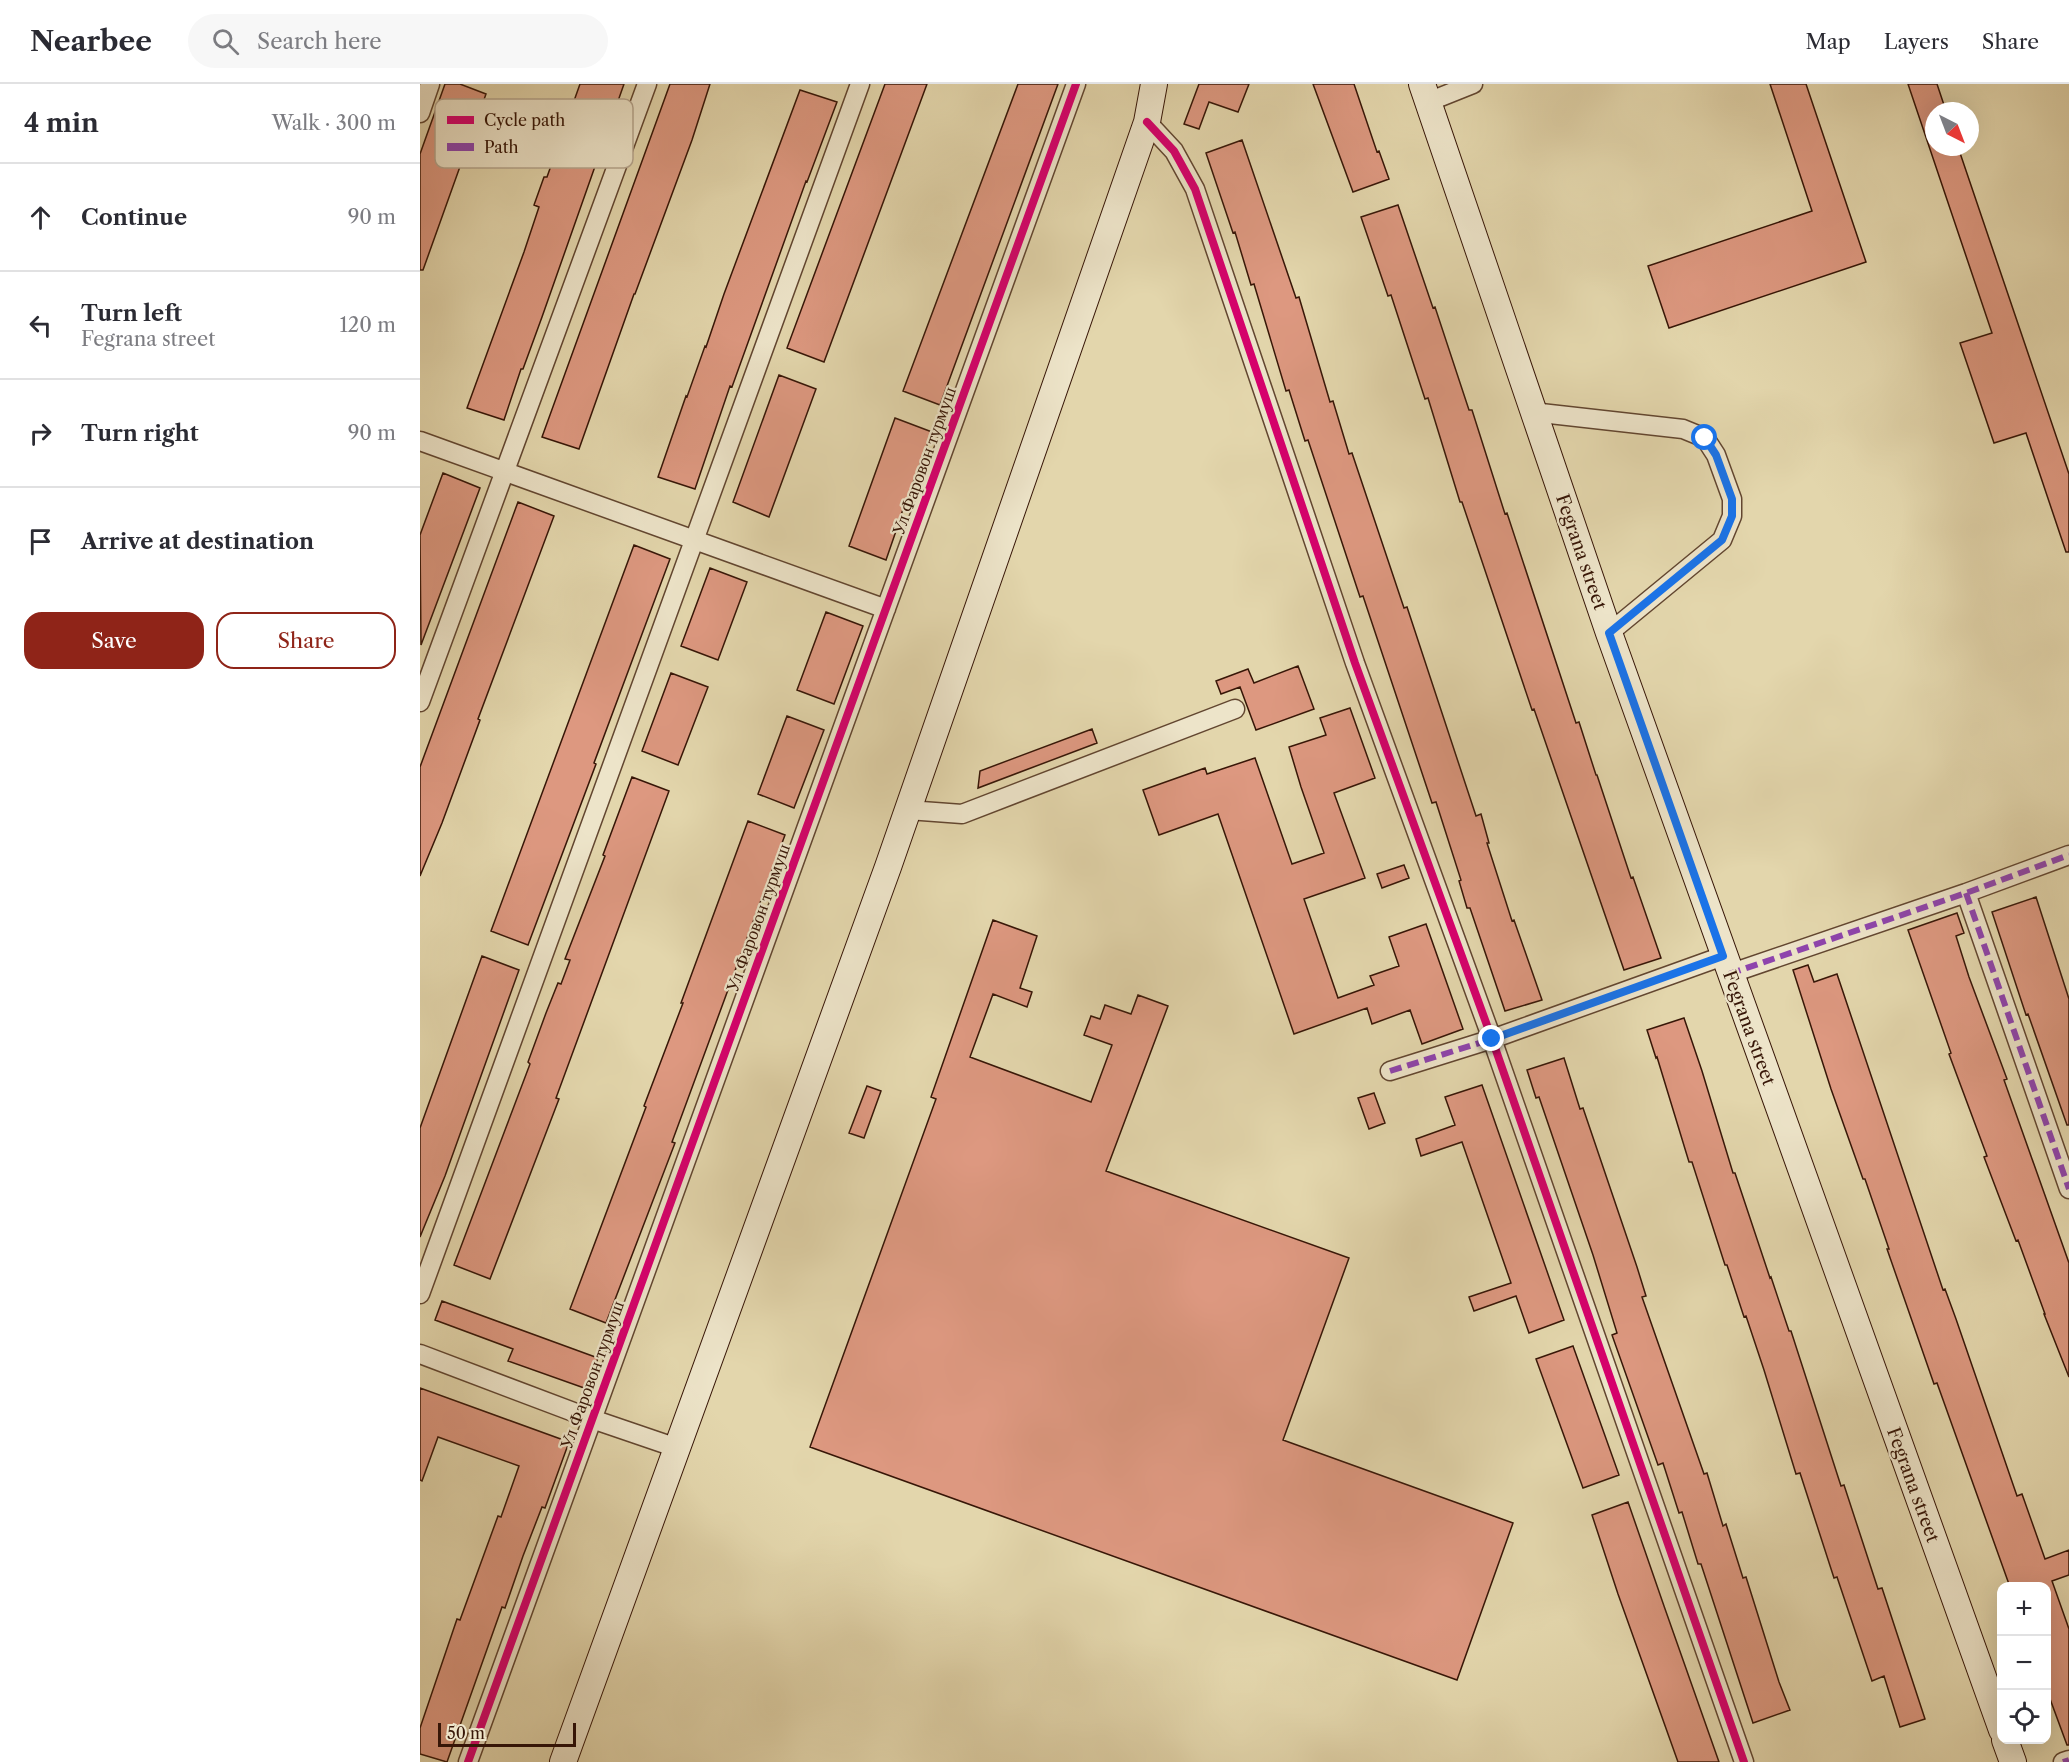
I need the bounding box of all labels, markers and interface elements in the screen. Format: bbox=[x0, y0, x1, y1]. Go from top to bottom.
search box bbox=[188, 14, 608, 68]
text: Nearbee bbox=[30, 24, 152, 58]
icon: search bbox=[209, 25, 242, 58]
text: Search here bbox=[257, 28, 382, 55]
text: Map bbox=[1806, 29, 1851, 54]
text: Layers bbox=[1884, 29, 1949, 54]
text: Share bbox=[1982, 29, 2039, 54]
legend bbox=[435, 99, 633, 168]
north arrow bbox=[1925, 102, 1979, 156]
text: 4 min bbox=[24, 107, 99, 139]
text: Cycle path bbox=[484, 110, 565, 130]
text: Walk · 300 m bbox=[272, 111, 396, 135]
text: Path bbox=[484, 137, 518, 157]
icon: ahead bbox=[24, 201, 57, 234]
text: Continue bbox=[81, 204, 187, 231]
text: 90 m bbox=[348, 205, 396, 229]
text: Turn left bbox=[81, 300, 182, 327]
icon: left bbox=[24, 309, 57, 342]
text: 120 m bbox=[339, 313, 396, 337]
text: Fegrana street bbox=[81, 327, 215, 351]
street label: Ул Фаровон турмуш bbox=[887, 384, 961, 538]
icon: right bbox=[24, 417, 57, 450]
text: Turn right bbox=[81, 420, 199, 447]
text: 90 m bbox=[348, 421, 396, 445]
route start bbox=[1691, 424, 1717, 450]
street label: Fegrana street bbox=[1551, 491, 1611, 613]
icon: arrive bbox=[24, 525, 57, 558]
text: Arrive at destination bbox=[81, 528, 314, 555]
button: Save bbox=[24, 612, 204, 669]
button: Share bbox=[216, 612, 396, 669]
street label: Ул Фаровон турмуш bbox=[721, 841, 795, 995]
street label: Fegrana street bbox=[1718, 967, 1780, 1089]
route end bbox=[1478, 1025, 1504, 1051]
street label: Ул Фаровон турмуш bbox=[555, 1298, 629, 1452]
street label: Fegrana street bbox=[1882, 1424, 1944, 1546]
map controls bbox=[1997, 1582, 2051, 1744]
button: + bbox=[1997, 1582, 2051, 1636]
button: − bbox=[1997, 1636, 2051, 1690]
button: locate bbox=[1997, 1690, 2051, 1744]
scale bar bbox=[438, 1720, 576, 1748]
text: 50 m bbox=[447, 1723, 485, 1743]

